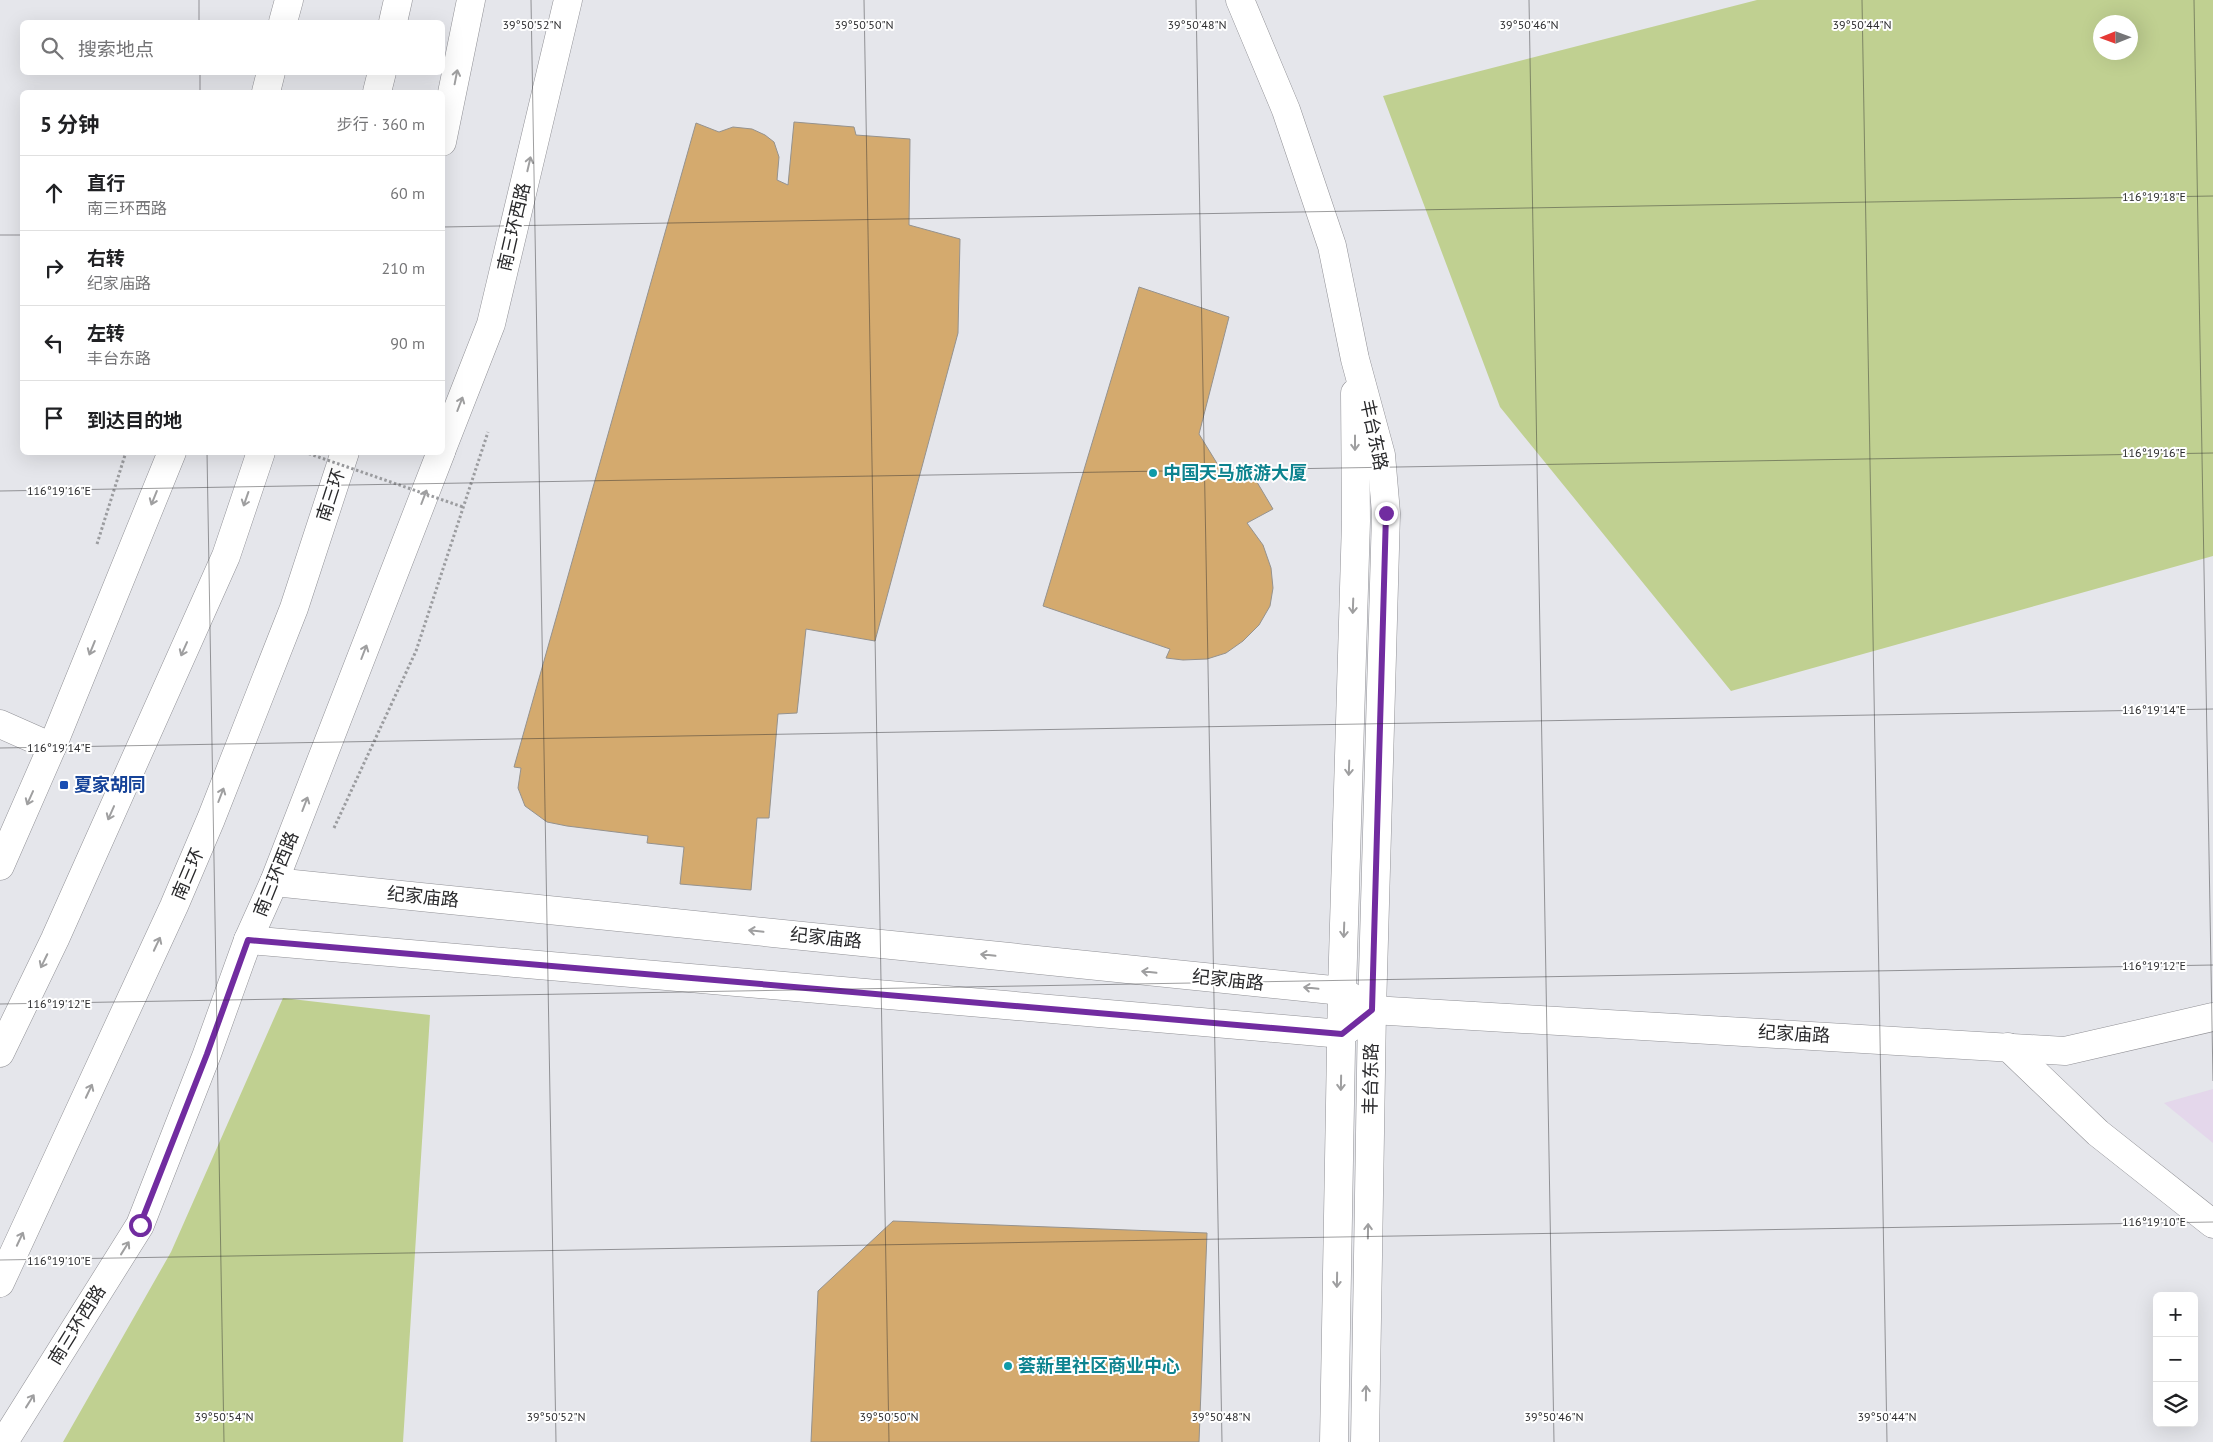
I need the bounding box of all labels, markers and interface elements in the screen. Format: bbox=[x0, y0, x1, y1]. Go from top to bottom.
north arrow bbox=[2093, 15, 2138, 60]
text: 39°50'52"N bbox=[502, 17, 562, 32]
text: 39°50'50"N bbox=[834, 17, 894, 32]
text: 39°50'48"N bbox=[1167, 17, 1227, 32]
text: 39°50'46"N bbox=[1499, 17, 1559, 32]
text: 39°50'44"N bbox=[1832, 17, 1892, 32]
search box bbox=[20, 20, 445, 75]
icon: search bbox=[38, 34, 66, 62]
text: 搜索地点 bbox=[78, 37, 154, 61]
one-way arrow bbox=[451, 70, 461, 86]
text: 5 分钟 bbox=[40, 111, 99, 138]
text: 步行 · 360 m bbox=[337, 114, 425, 134]
one-way arrow bbox=[525, 157, 534, 173]
text: 直行 bbox=[87, 171, 125, 195]
icon: ahead bbox=[40, 179, 68, 207]
street label: 南三环西路 bbox=[492, 180, 535, 273]
text: 60 m bbox=[390, 183, 425, 203]
text: 116°19'18"E bbox=[2122, 189, 2186, 204]
text: 南三环西路 bbox=[87, 198, 167, 218]
text: 右转 bbox=[87, 246, 125, 270]
icon: right bbox=[40, 254, 68, 282]
text: 210 m bbox=[382, 258, 425, 278]
text: 纪家庙路 bbox=[87, 273, 151, 293]
text: 左转 bbox=[87, 321, 125, 345]
icon: left bbox=[40, 329, 68, 357]
text: 90 m bbox=[390, 333, 425, 353]
text: 丰台东路 bbox=[87, 348, 151, 368]
one-way arrow bbox=[456, 397, 465, 412]
street label: 丰台东路 bbox=[1356, 397, 1393, 473]
icon: arrive bbox=[40, 404, 68, 432]
text: 到达目的地 bbox=[87, 408, 182, 432]
one-way arrow bbox=[1350, 434, 1360, 451]
text: 116°19'16"E bbox=[2122, 445, 2186, 460]
place label: 中国天马旅游大厦 bbox=[1163, 461, 1307, 484]
street label: 南三环 bbox=[311, 466, 350, 524]
marker: 中国天马旅游大厦 bbox=[1147, 467, 1159, 479]
text: 116°19'16"E bbox=[27, 483, 91, 498]
one-way arrow bbox=[420, 489, 429, 505]
one-way arrow bbox=[149, 490, 158, 505]
one-way arrow bbox=[240, 490, 250, 506]
route end bbox=[1375, 502, 1398, 525]
one-way arrow bbox=[1348, 597, 1358, 613]
one-way arrow bbox=[87, 640, 97, 655]
one-way arrow bbox=[179, 641, 189, 656]
one-way arrow bbox=[359, 645, 369, 660]
text: 116°19'14"E bbox=[2122, 702, 2186, 717]
text: 116°19'14"E bbox=[27, 740, 91, 755]
one-way arrow bbox=[1344, 760, 1353, 776]
place label: 夏家胡同 bbox=[74, 773, 146, 796]
marker: 夏家胡同 bbox=[58, 779, 70, 791]
one-way arrow bbox=[217, 787, 226, 803]
one-way arrow bbox=[24, 790, 34, 805]
one-way arrow bbox=[301, 796, 310, 811]
one-way arrow bbox=[106, 805, 115, 820]
street label: 南三环西路 bbox=[248, 828, 303, 920]
street label: 南三环 bbox=[166, 844, 209, 903]
street label: 纪家庙路 bbox=[386, 881, 460, 912]
street label: 纪家庙路 bbox=[789, 922, 863, 953]
one-way arrow bbox=[1339, 922, 1349, 938]
one-way arrow bbox=[749, 927, 765, 936]
one-way arrow bbox=[152, 937, 162, 952]
one-way arrow bbox=[980, 950, 996, 960]
one-way arrow bbox=[39, 954, 49, 969]
text: 116°19'12"E bbox=[2122, 958, 2186, 973]
street label: 纪家庙路 bbox=[1191, 964, 1265, 995]
one-way arrow bbox=[1142, 967, 1158, 976]
one-way arrow bbox=[1303, 983, 1319, 993]
text: 116°19'12"E bbox=[27, 996, 91, 1011]
street label: 纪家庙路 bbox=[1757, 1020, 1831, 1047]
street label: 丰台东路 bbox=[1358, 1043, 1383, 1115]
one-way arrow bbox=[1336, 1074, 1346, 1091]
one-way arrow bbox=[84, 1084, 94, 1099]
route start bbox=[129, 1214, 152, 1237]
text: 116°19'10"E bbox=[2122, 1214, 2186, 1229]
one-way arrow bbox=[1364, 1223, 1373, 1239]
one-way arrow bbox=[16, 1232, 26, 1247]
one-way arrow bbox=[121, 1242, 131, 1256]
text: 116°19'10"E bbox=[27, 1253, 91, 1268]
one-way arrow bbox=[1332, 1272, 1342, 1288]
street label: 南三环西路 bbox=[43, 1280, 110, 1369]
map controls bbox=[2153, 1292, 2198, 1427]
button: + bbox=[2153, 1292, 2198, 1337]
button: − bbox=[2153, 1337, 2198, 1382]
place label: 荟新里社区商业中心 bbox=[1018, 1354, 1180, 1377]
marker: 荟新里社区商业中心 bbox=[1002, 1360, 1014, 1372]
button: layers bbox=[2153, 1382, 2198, 1427]
one-way arrow bbox=[1361, 1386, 1371, 1402]
one-way arrow bbox=[25, 1394, 35, 1408]
text: 39°50'54"N bbox=[194, 1409, 254, 1424]
text: 39°50'52"N bbox=[526, 1409, 586, 1424]
text: 39°50'50"N bbox=[859, 1409, 919, 1424]
text: 39°50'48"N bbox=[1191, 1409, 1251, 1424]
text: 39°50'46"N bbox=[1524, 1409, 1584, 1424]
text: 39°50'44"N bbox=[1857, 1409, 1917, 1424]

